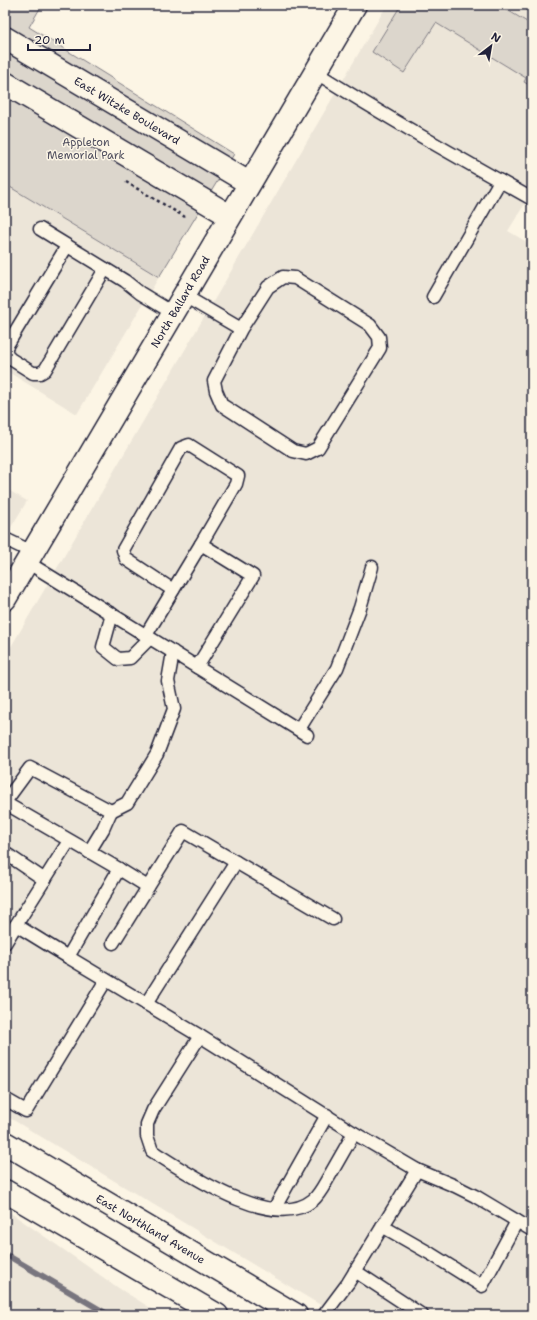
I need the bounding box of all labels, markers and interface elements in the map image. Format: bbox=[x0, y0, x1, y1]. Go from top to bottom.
scale bar bbox=[28, 26, 90, 52]
north arrow bbox=[471, 26, 511, 66]
text: N bbox=[488, 29, 504, 47]
text: 20 m bbox=[34, 32, 65, 48]
street label: East Witzke Boulevard bbox=[71, 73, 183, 148]
park label: Appleton Memorial Park bbox=[47, 135, 125, 163]
street label: North Ballard Road bbox=[147, 253, 213, 351]
street label: East Northland Avenue bbox=[93, 1191, 208, 1267]

